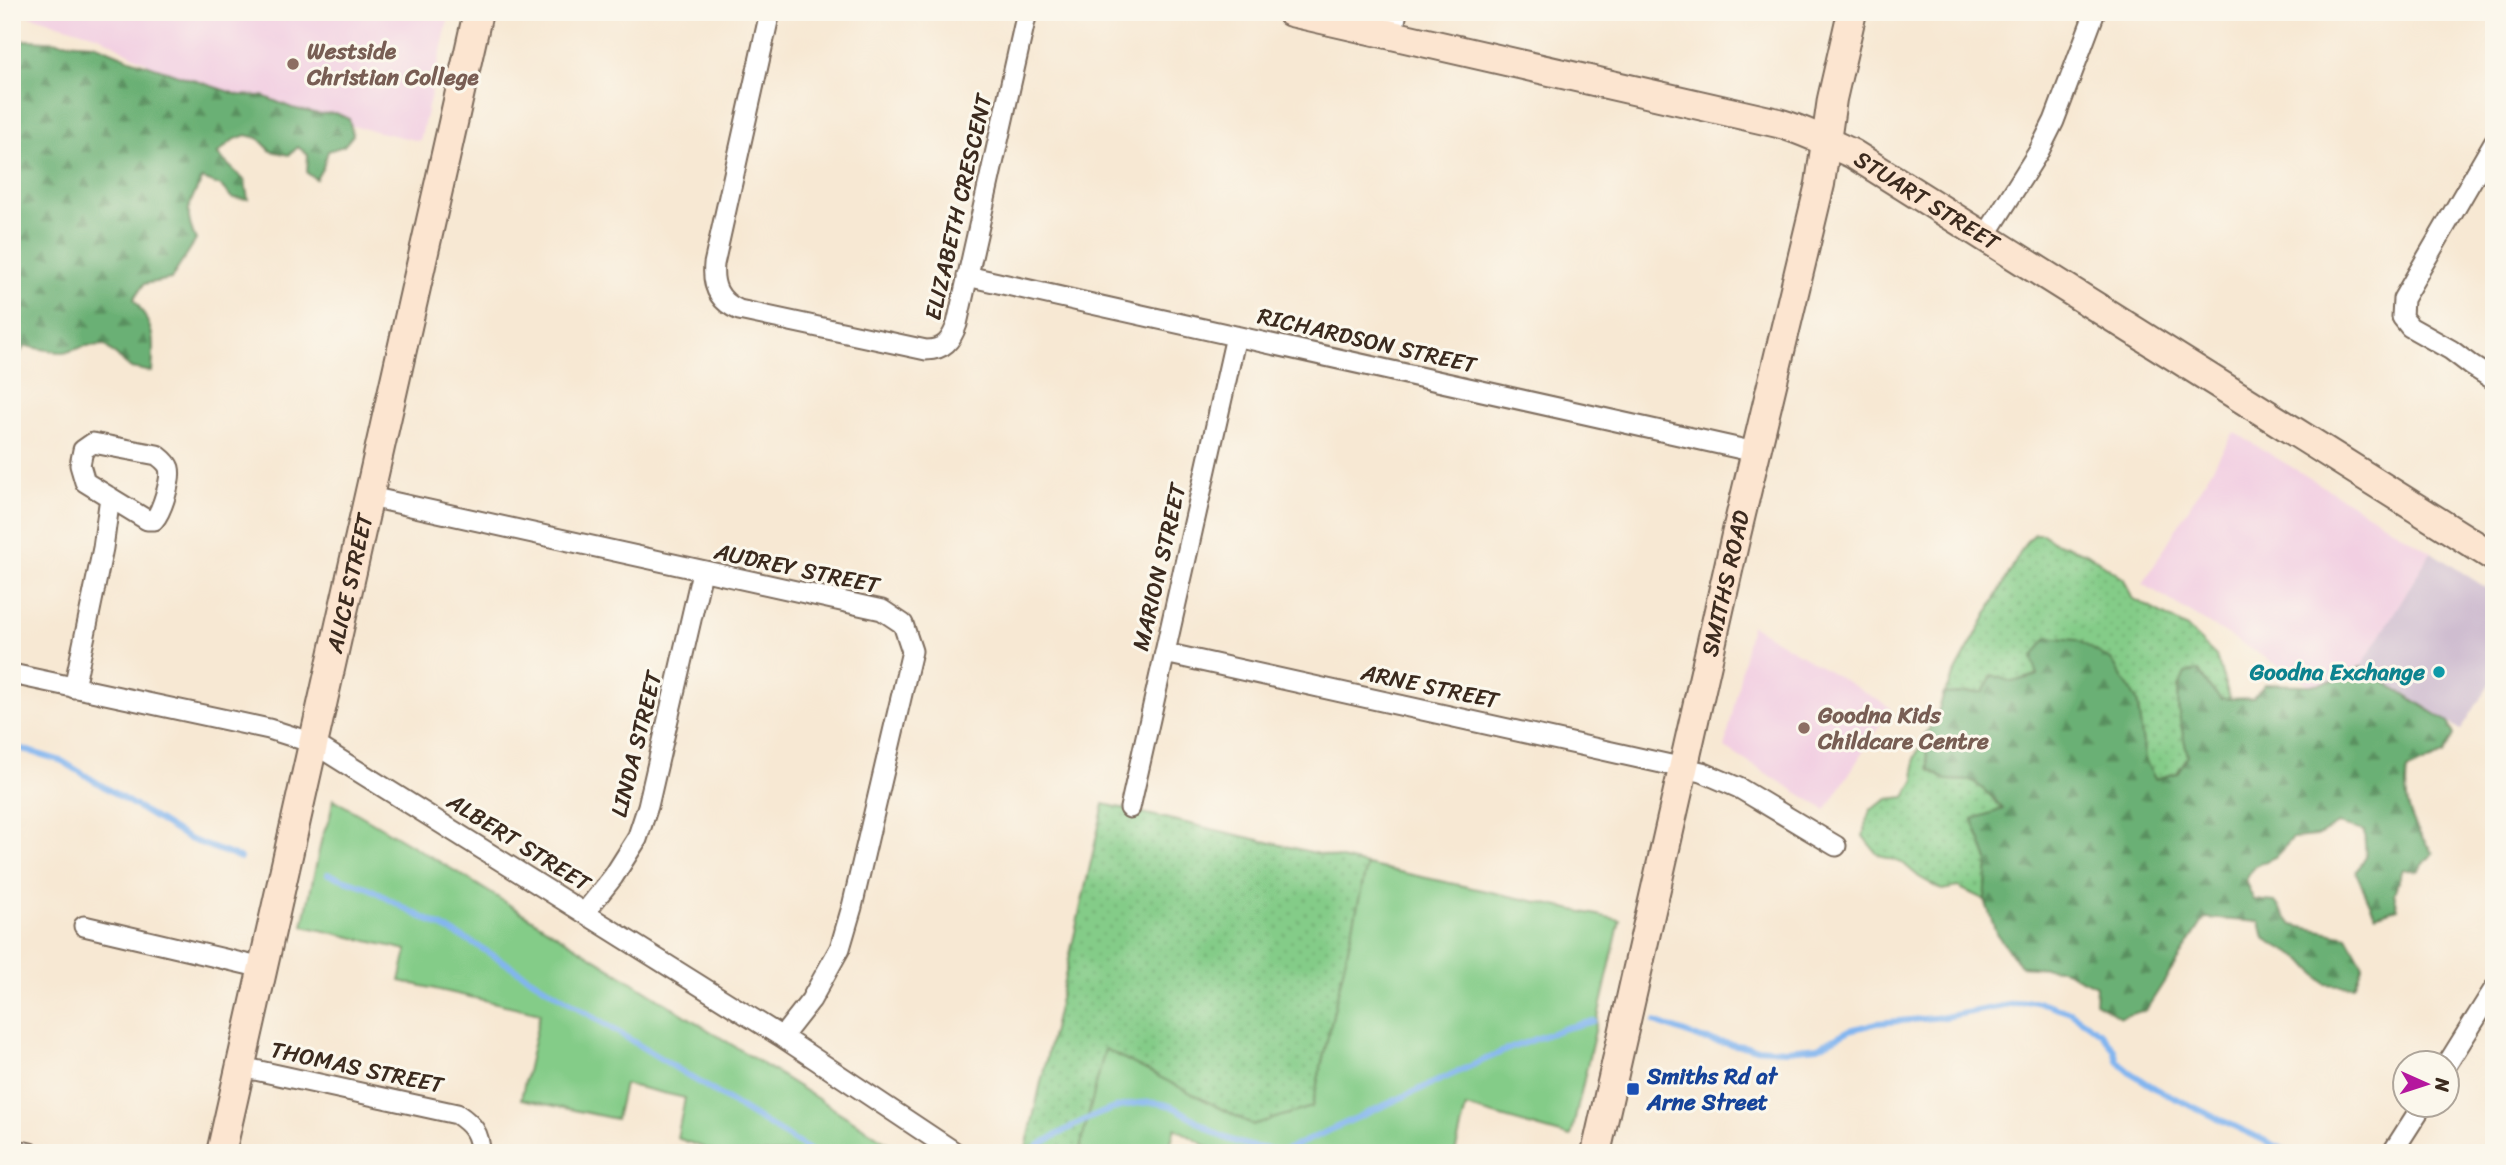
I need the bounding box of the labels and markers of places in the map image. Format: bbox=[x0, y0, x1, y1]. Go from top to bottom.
place label: Westside Christian College bbox=[306, 31, 480, 98]
marker: Westside Christian College bbox=[285, 56, 301, 72]
place label: Goodna Exchange bbox=[2249, 652, 2425, 693]
marker: Goodna Exchange bbox=[2431, 664, 2447, 680]
place label: Goodna Kids Childcare Centre bbox=[1817, 695, 1989, 762]
marker: Goodna Kids Childcare Centre bbox=[1796, 720, 1812, 736]
place label: Smiths Rd at Arne Street bbox=[1646, 1056, 1779, 1123]
marker: Smiths Rd at Arne Street bbox=[1625, 1081, 1641, 1097]

